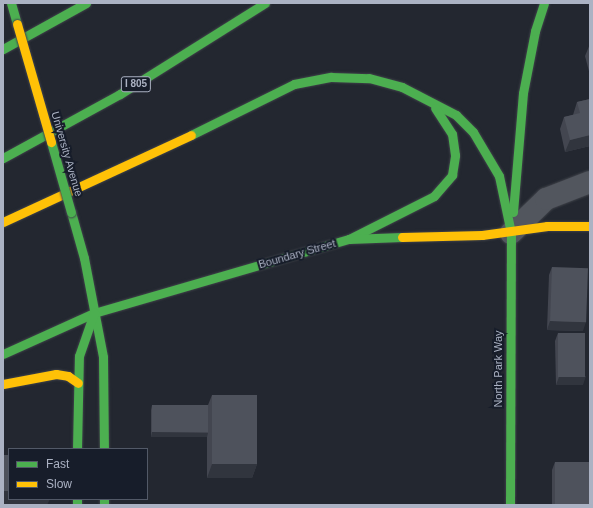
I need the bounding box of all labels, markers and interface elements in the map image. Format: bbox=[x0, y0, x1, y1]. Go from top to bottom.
road number: I 805 bbox=[120, 76, 152, 92]
street label: University Avenue bbox=[48, 110, 86, 198]
street label: Boundary Street bbox=[257, 237, 337, 271]
street label: North Park Way bbox=[491, 330, 505, 408]
legend bbox=[8, 448, 148, 500]
text: Fast bbox=[46, 457, 69, 471]
text: Slow bbox=[46, 477, 72, 491]

